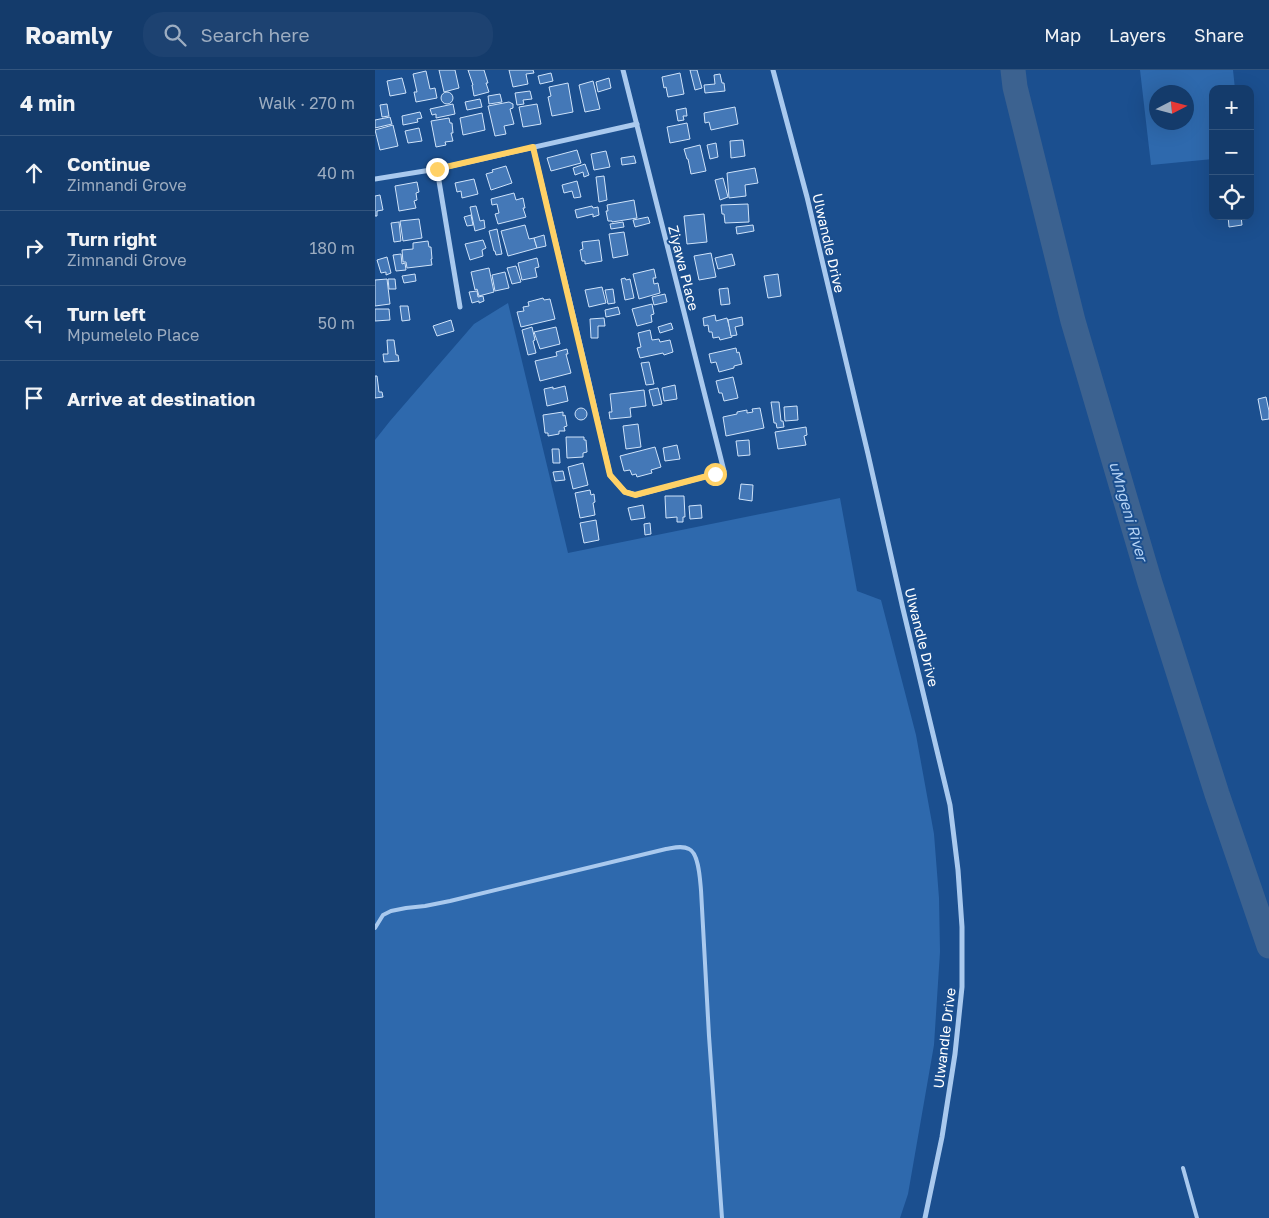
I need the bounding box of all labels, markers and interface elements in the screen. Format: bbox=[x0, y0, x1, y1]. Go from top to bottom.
search box bbox=[143, 12, 493, 57]
text: Roamly bbox=[25, 20, 113, 49]
icon: search bbox=[161, 21, 189, 49]
text: Search here bbox=[201, 23, 309, 46]
text: Map bbox=[1044, 24, 1081, 46]
text: Layers bbox=[1109, 24, 1166, 46]
text: Share bbox=[1194, 24, 1244, 46]
north arrow bbox=[1149, 85, 1194, 130]
map controls bbox=[1209, 85, 1254, 220]
button: + bbox=[1209, 85, 1254, 130]
text: 4 min bbox=[20, 90, 75, 116]
text: Walk · 270 m bbox=[258, 93, 355, 113]
button: − bbox=[1209, 130, 1254, 175]
text: Continue bbox=[67, 152, 150, 175]
route end bbox=[426, 158, 449, 181]
icon: ahead bbox=[20, 159, 48, 187]
text: 40 m bbox=[317, 163, 355, 183]
text: Zimnandi Grove bbox=[67, 175, 186, 195]
button: locate bbox=[1209, 175, 1254, 220]
street label: Ulwandle Drive bbox=[809, 192, 849, 294]
street label: Ziyawa Place bbox=[665, 224, 703, 312]
text: Turn right bbox=[67, 227, 157, 250]
icon: right bbox=[20, 234, 48, 262]
text: 180 m bbox=[309, 238, 355, 258]
text: Zimnandi Grove bbox=[67, 250, 186, 270]
text: Turn left bbox=[67, 302, 146, 325]
icon: left bbox=[20, 309, 48, 337]
text: 50 m bbox=[318, 313, 355, 333]
text: Mpumelelo Place bbox=[67, 325, 199, 345]
icon: arrive bbox=[20, 384, 48, 412]
text: Arrive at destination bbox=[67, 387, 255, 410]
water label: uMngeni River bbox=[1105, 459, 1152, 565]
route start bbox=[704, 463, 727, 486]
street label: Ulwandle Drive bbox=[901, 586, 943, 688]
street label: Ulwandle Drive bbox=[929, 987, 959, 1089]

